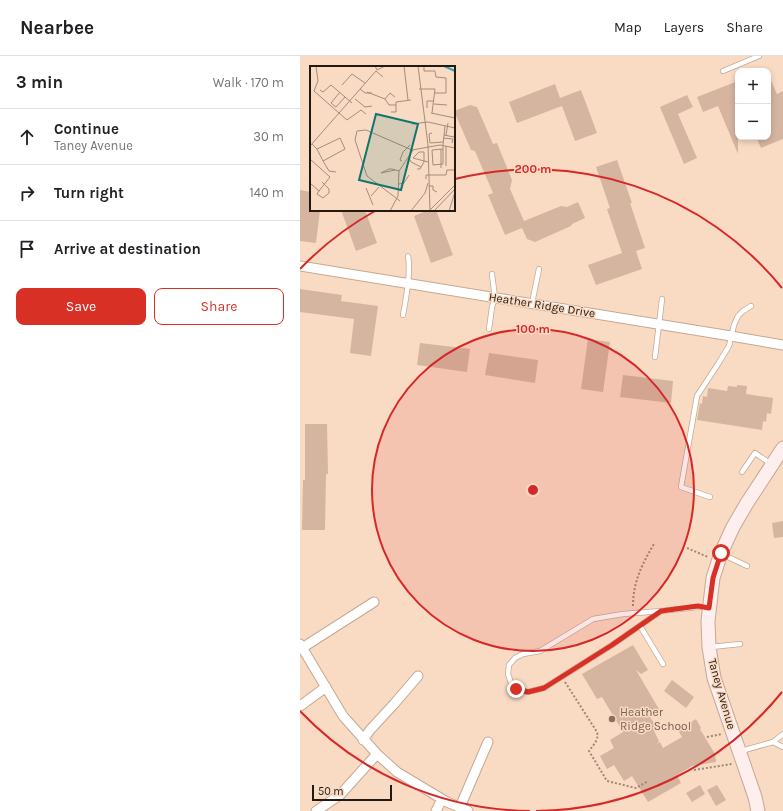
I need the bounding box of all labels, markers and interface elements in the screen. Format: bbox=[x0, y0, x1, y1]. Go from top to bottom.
text: Nearbee bbox=[20, 17, 94, 39]
text: Map bbox=[614, 19, 642, 36]
text: Layers bbox=[664, 19, 704, 36]
text: Share bbox=[726, 19, 763, 36]
inset map bbox=[310, 66, 455, 211]
map controls bbox=[735, 68, 771, 140]
button: + bbox=[735, 68, 771, 104]
text: 3 min bbox=[16, 72, 63, 92]
text: Walk · 170 m bbox=[213, 75, 284, 90]
button: − bbox=[735, 104, 771, 140]
text: Continue bbox=[54, 120, 119, 138]
icon: ahead bbox=[16, 126, 38, 148]
text: 30 m bbox=[253, 129, 284, 144]
text: Taney Avenue bbox=[54, 138, 133, 153]
text: 200 m bbox=[515, 162, 551, 176]
icon: right bbox=[16, 182, 38, 204]
text: Turn right bbox=[54, 184, 124, 202]
text: 140 m bbox=[249, 185, 284, 200]
icon: arrive bbox=[16, 238, 38, 260]
text: Arrive at destination bbox=[54, 240, 201, 258]
button: Save bbox=[16, 288, 146, 325]
button: Share bbox=[154, 288, 284, 325]
street label: Heather Ridge Drive bbox=[488, 290, 596, 320]
text: 100 m bbox=[516, 322, 550, 336]
centre of rings bbox=[526, 483, 540, 497]
route start bbox=[712, 544, 730, 562]
street label: Taney Avenue bbox=[705, 657, 739, 731]
route end bbox=[507, 680, 525, 698]
place label: Heather Ridge School bbox=[620, 705, 691, 733]
marker: Heather Ridge School bbox=[607, 714, 617, 724]
scale bar bbox=[312, 783, 392, 802]
text: 50 m bbox=[318, 785, 344, 798]

